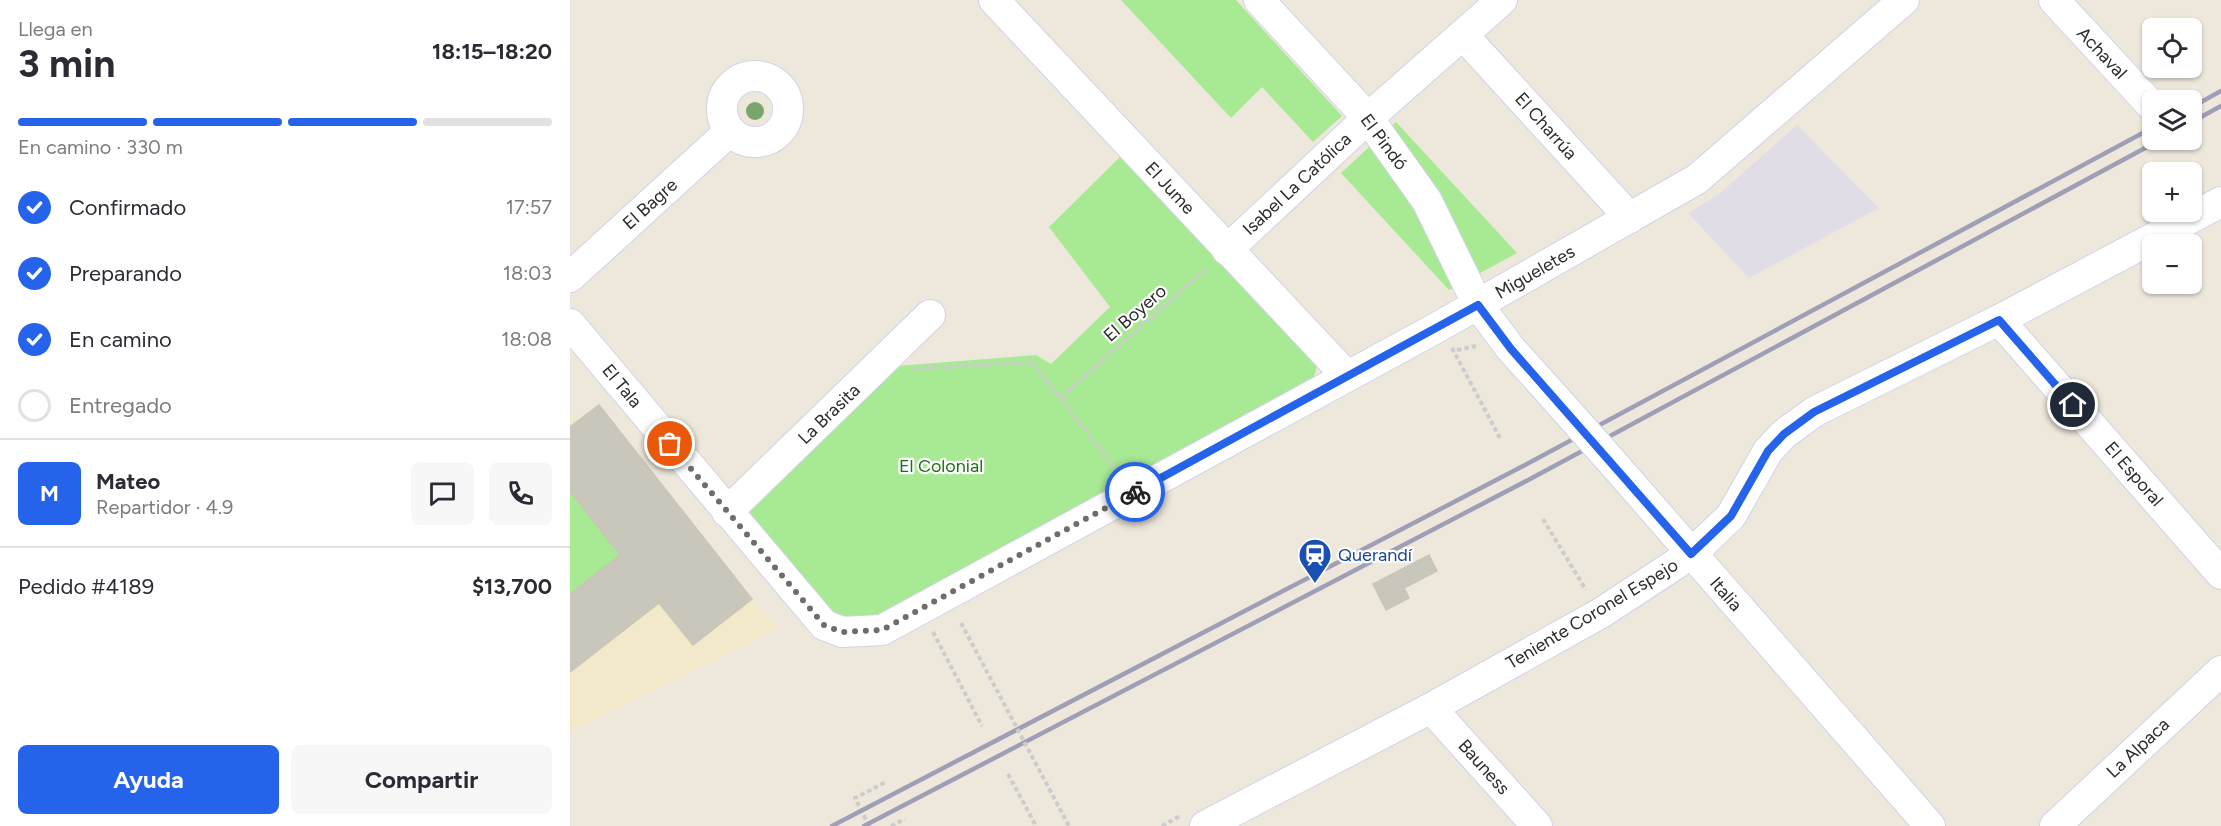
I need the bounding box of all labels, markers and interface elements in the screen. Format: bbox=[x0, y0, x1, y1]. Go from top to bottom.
text: Llega en bbox=[18, 17, 93, 41]
map controls bbox=[2142, 18, 2202, 294]
button: locate bbox=[2142, 18, 2202, 78]
street label: Achaval bbox=[2072, 22, 2132, 84]
text: 18:15–18:20 bbox=[432, 38, 552, 65]
text: 3 min bbox=[18, 40, 115, 87]
street label: El Charrúa bbox=[1510, 88, 1582, 164]
button: layers bbox=[2142, 90, 2202, 150]
street label: El Pindó bbox=[1356, 110, 1412, 174]
street label: Isabel La Católica bbox=[1238, 128, 1356, 240]
text: En camino · 330 m bbox=[18, 135, 183, 159]
street label: El Jume bbox=[1140, 157, 1200, 219]
button: + bbox=[2142, 162, 2202, 222]
street label: El Bagre bbox=[618, 174, 682, 234]
icon: check bbox=[18, 191, 51, 224]
text: Confirmado bbox=[69, 194, 186, 221]
text: 17:57 bbox=[506, 195, 552, 219]
button: − bbox=[2142, 234, 2202, 294]
street label: Migueletes bbox=[1491, 240, 1579, 304]
icon: check bbox=[18, 257, 51, 290]
text: Preparando bbox=[69, 260, 182, 287]
text: 18:03 bbox=[503, 261, 552, 285]
street label: El Boyero bbox=[1099, 280, 1171, 346]
icon: check bbox=[18, 323, 51, 356]
text: En camino bbox=[69, 326, 172, 353]
text: 18:08 bbox=[501, 327, 552, 351]
street label: El Tala bbox=[597, 360, 647, 412]
street label: La Brasita bbox=[793, 379, 865, 449]
pin bbox=[2047, 379, 2098, 430]
icon: home bbox=[2056, 388, 2089, 421]
text: Entregado bbox=[69, 392, 172, 419]
pin bbox=[644, 418, 695, 469]
icon: bag bbox=[653, 427, 686, 460]
street label: El Esporal bbox=[2100, 437, 2168, 511]
park label: El Colonial bbox=[899, 455, 983, 477]
button: chat bbox=[411, 462, 474, 525]
button: phone bbox=[489, 462, 552, 525]
courier bbox=[1105, 462, 1165, 522]
text: Mateo bbox=[96, 468, 160, 495]
icon: bike bbox=[1119, 476, 1152, 509]
text: M bbox=[40, 480, 59, 507]
text: Repartidor · 4.9 bbox=[96, 495, 233, 519]
station icon: Querandí bbox=[1297, 537, 1333, 584]
place label: Querandí bbox=[1338, 544, 1413, 566]
street label: Teniente Coronel Espejo bbox=[1502, 554, 1682, 674]
street label: Italia bbox=[1705, 572, 1747, 616]
text: Pedido #4189 bbox=[18, 573, 154, 600]
text: $13,700 bbox=[472, 573, 552, 600]
street label: La Alpaca bbox=[2102, 713, 2174, 783]
street label: Bauness bbox=[1453, 735, 1515, 799]
button: Ayuda bbox=[18, 745, 279, 814]
button: Compartir bbox=[291, 745, 552, 814]

